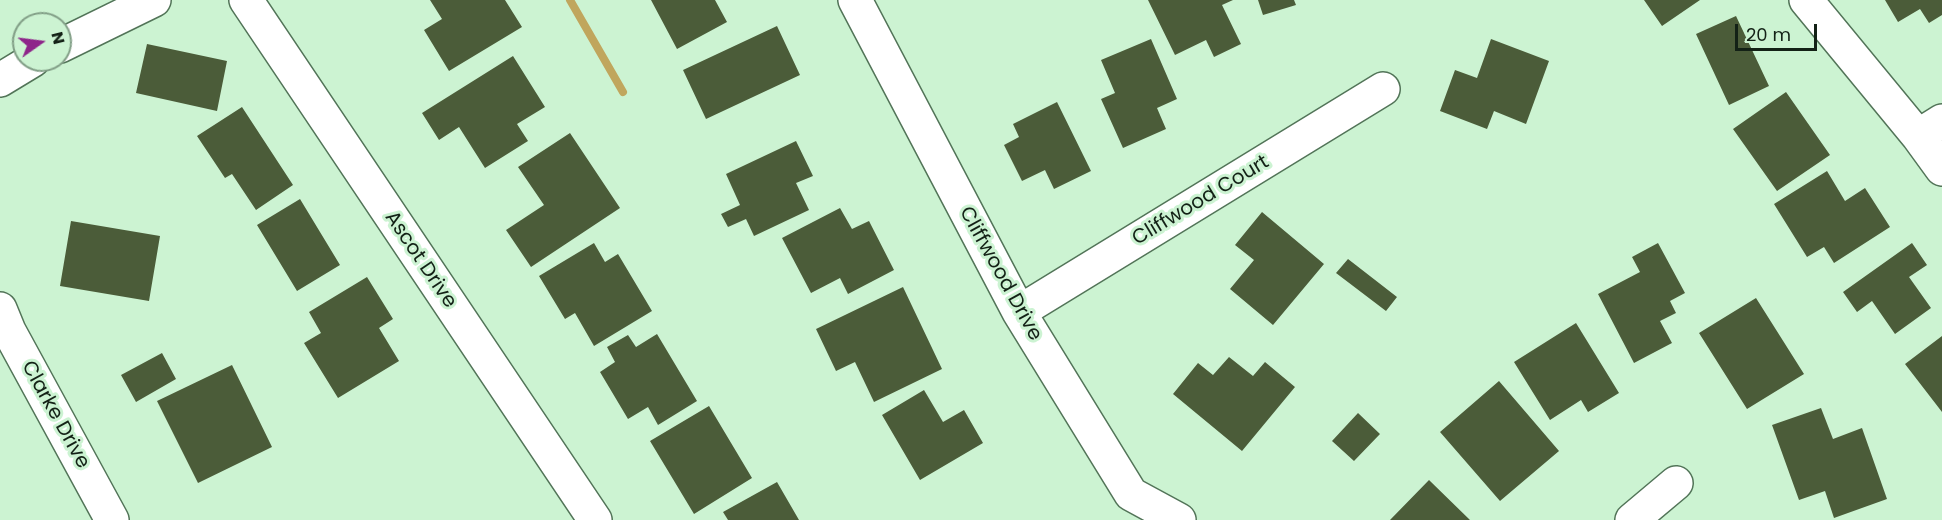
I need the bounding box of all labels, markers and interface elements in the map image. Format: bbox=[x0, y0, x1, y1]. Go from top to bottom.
north arrow bbox=[12, 12, 72, 72]
scale bar bbox=[1738, 12, 1820, 50]
text: 20 m bbox=[1746, 22, 1791, 47]
text: N bbox=[45, 29, 71, 47]
street label: Cliffwood Court bbox=[1128, 151, 1274, 251]
street label: Cliffwood Drive bbox=[953, 203, 1047, 345]
street label: Ascot Drive bbox=[379, 207, 461, 313]
street label: Clarke Drive bbox=[16, 357, 94, 473]

